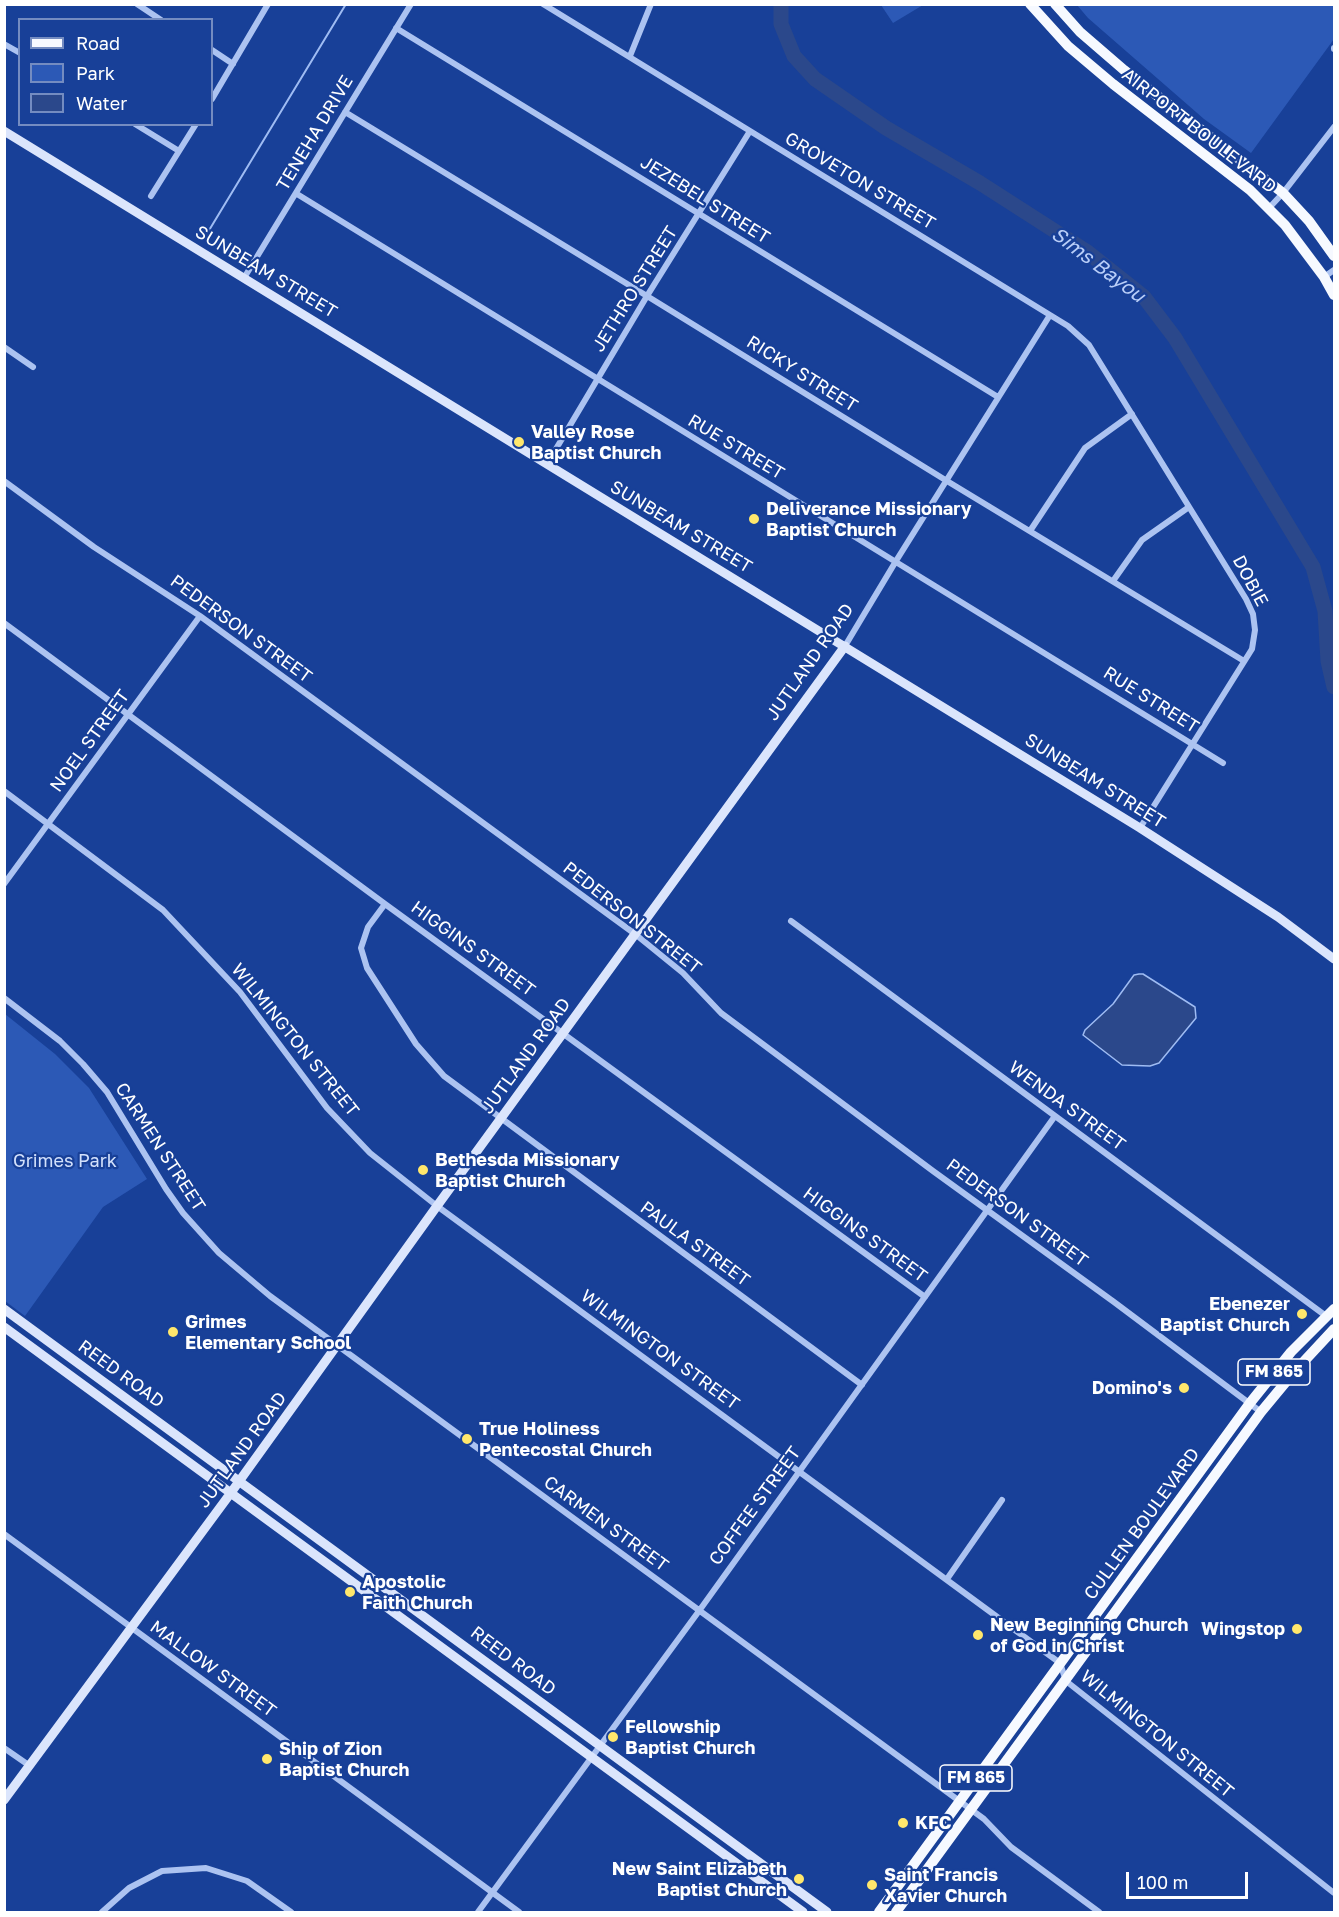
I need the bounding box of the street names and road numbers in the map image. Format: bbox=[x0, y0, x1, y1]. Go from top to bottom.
street label: AIRPORT BOULEVARD bbox=[1118, 64, 1280, 198]
street label: TENEHA DRIVE bbox=[272, 71, 358, 195]
street label: GROVETON STREET bbox=[781, 128, 939, 234]
street label: JEZEBEL STREET bbox=[636, 151, 774, 249]
street label: SUNBEAM STREET bbox=[191, 221, 341, 323]
street label: JETHRO STREET bbox=[588, 222, 682, 356]
street label: RICKY STREET bbox=[743, 331, 861, 417]
street label: RUE STREET bbox=[684, 410, 788, 484]
street label: SUNBEAM STREET bbox=[606, 476, 756, 578]
street label: DOBIE bbox=[1228, 552, 1272, 610]
street label: PEDERSON STREET bbox=[166, 570, 316, 688]
street label: JUTLAND ROAD bbox=[762, 599, 858, 725]
street label: RUE STREET bbox=[1099, 662, 1203, 738]
street label: NOEL STREET bbox=[46, 686, 134, 796]
street label: SUNBEAM STREET bbox=[1021, 729, 1169, 833]
street label: PEDERSON STREET bbox=[559, 857, 705, 979]
street label: HIGGINS STREET bbox=[407, 897, 539, 1001]
street label: WILMINGTON STREET bbox=[227, 959, 363, 1121]
street label: JUTLAND ROAD bbox=[477, 994, 575, 1118]
street label: WENDA STREET bbox=[1005, 1056, 1129, 1156]
street label: CARMEN STREET bbox=[110, 1079, 210, 1215]
street label: PEDERSON STREET bbox=[942, 1154, 1092, 1272]
street label: HIGGINS STREET bbox=[799, 1183, 931, 1287]
street label: PAULA STREET bbox=[636, 1197, 754, 1291]
street label: WILMINGTON STREET bbox=[577, 1285, 743, 1415]
street label: REED ROAD bbox=[74, 1336, 168, 1412]
road number: FM 865 bbox=[1238, 1359, 1310, 1385]
street label: JUTLAND ROAD bbox=[193, 1388, 291, 1512]
street label: COFFEE STREET bbox=[705, 1442, 805, 1570]
street label: CULLEN BOULEVARD bbox=[1080, 1444, 1204, 1604]
street label: CARMEN STREET bbox=[539, 1472, 673, 1576]
street label: MALLOW STREET bbox=[146, 1616, 280, 1722]
street label: REED ROAD bbox=[466, 1622, 560, 1700]
street label: WILMINGTON STREET bbox=[1076, 1666, 1238, 1802]
road number: FM 865 bbox=[940, 1765, 1012, 1791]

